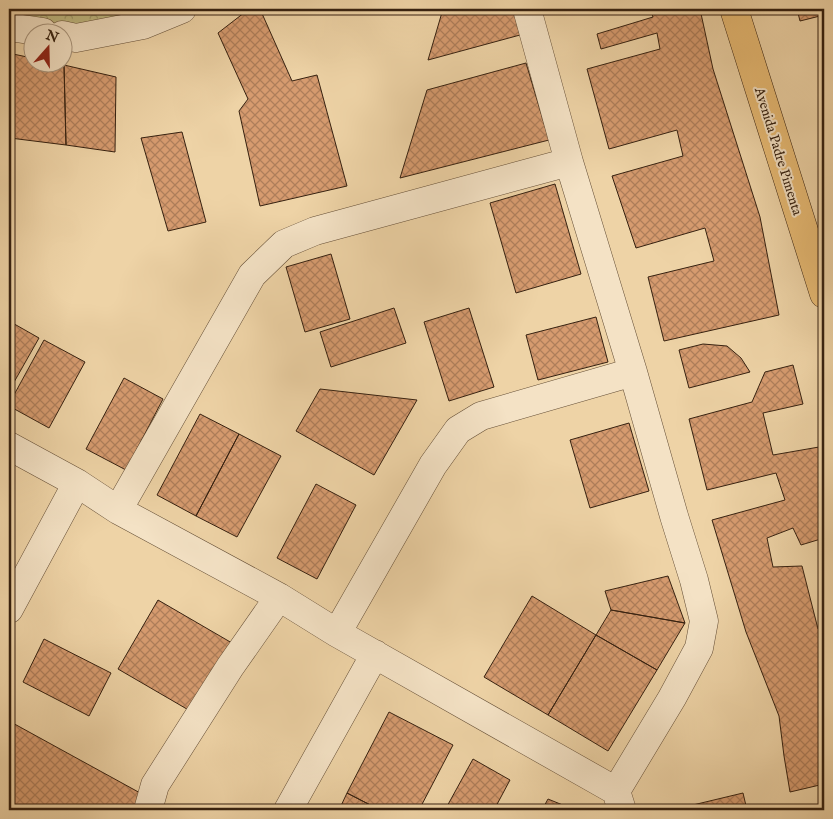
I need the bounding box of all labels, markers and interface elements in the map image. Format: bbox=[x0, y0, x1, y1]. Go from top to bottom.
north arrow bbox=[22, 22, 72, 72]
text: N bbox=[42, 26, 61, 47]
street label: Avenida Padre Pimenta bbox=[750, 84, 806, 218]

